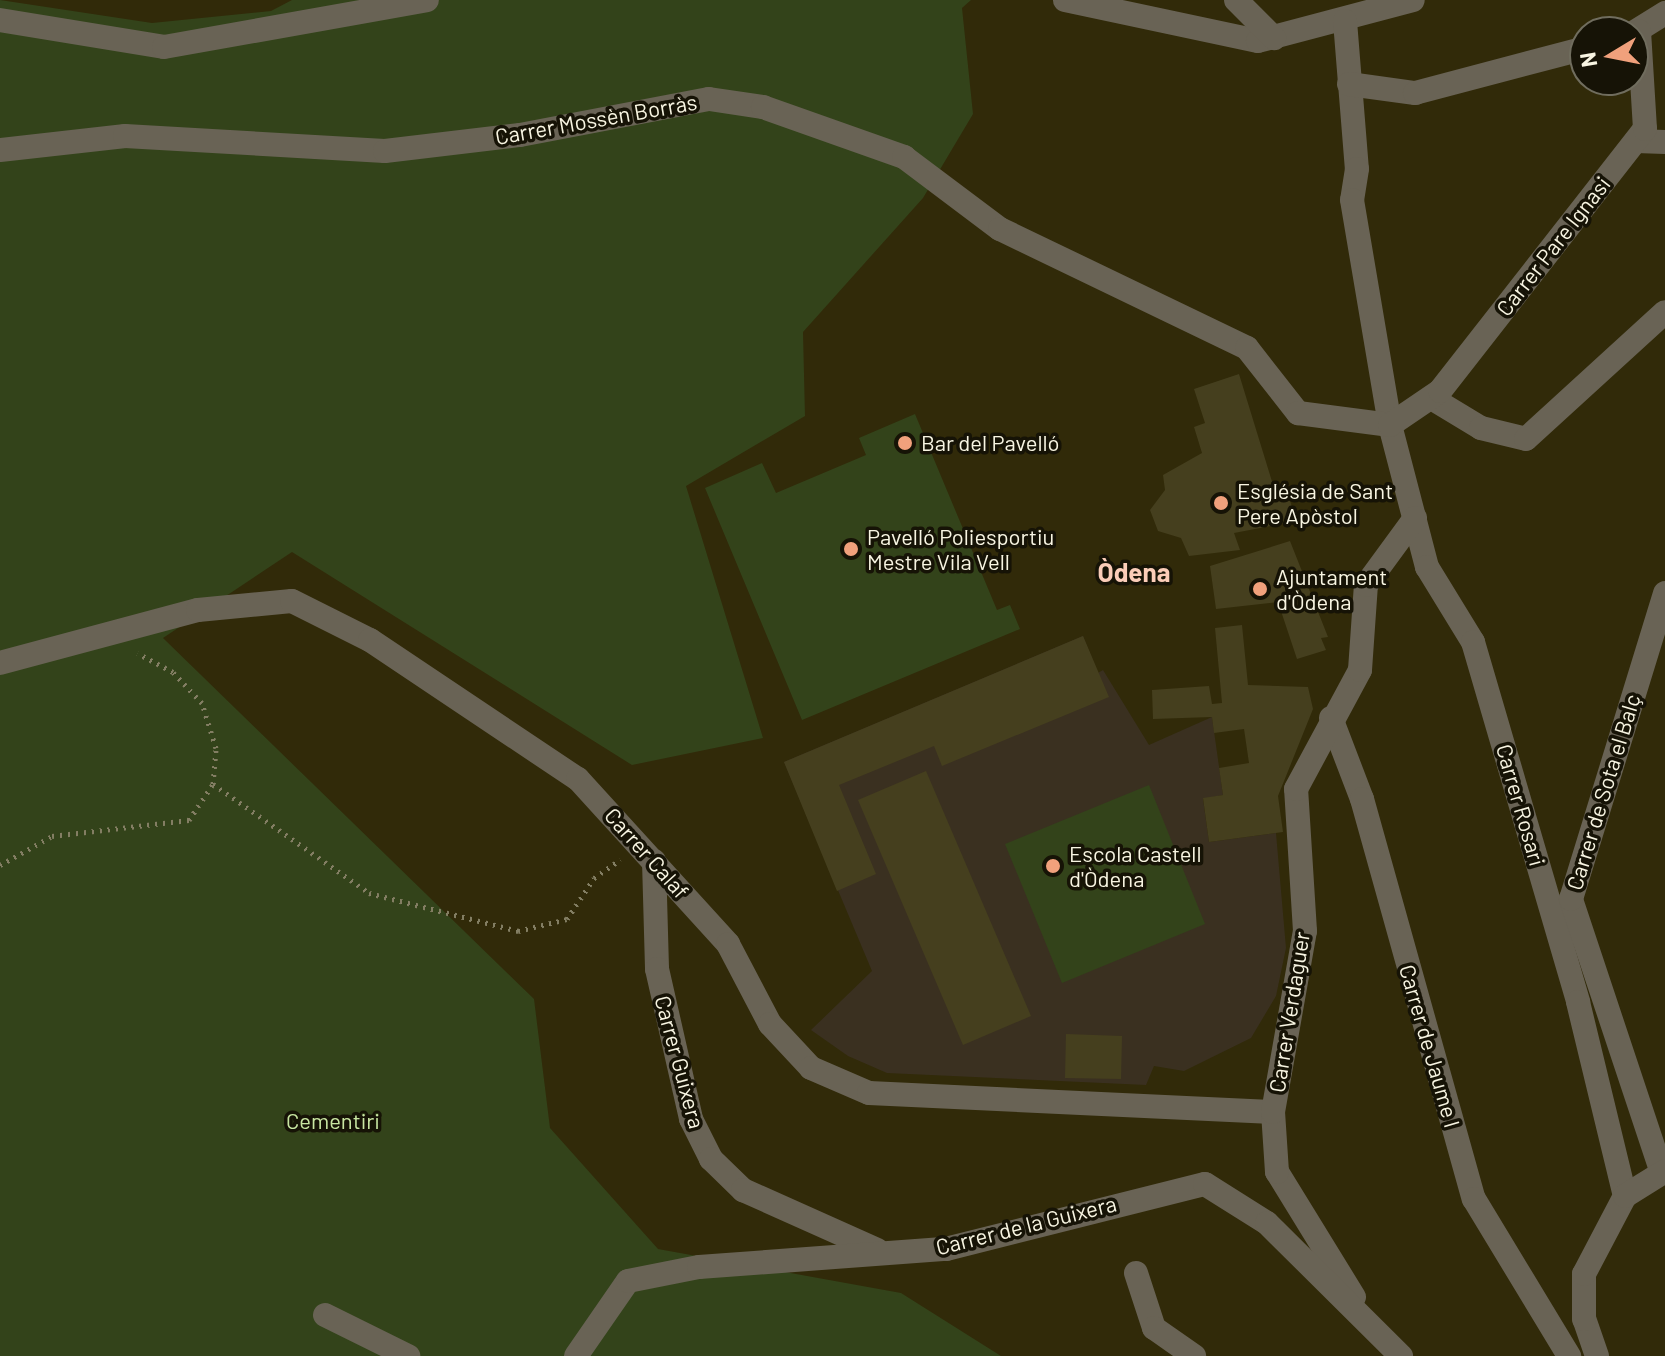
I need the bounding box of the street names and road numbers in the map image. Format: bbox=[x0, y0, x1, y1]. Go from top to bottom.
street label: Carrer Mossèn Borràs bbox=[493, 88, 699, 150]
street label: Carrer Pare Ignasi bbox=[1490, 171, 1616, 321]
street label: Carrer de Sota el Balç bbox=[1561, 691, 1645, 893]
street label: Carrer Rosari bbox=[1491, 741, 1551, 869]
street label: Carrer Calaf bbox=[599, 802, 695, 904]
street label: Carrer Verdaguer bbox=[1263, 930, 1315, 1094]
street label: Carrer de Jaume I bbox=[1394, 962, 1466, 1130]
street label: Carrer Guixera bbox=[650, 993, 710, 1131]
street label: Carrer de la Guixera bbox=[933, 1190, 1119, 1260]

